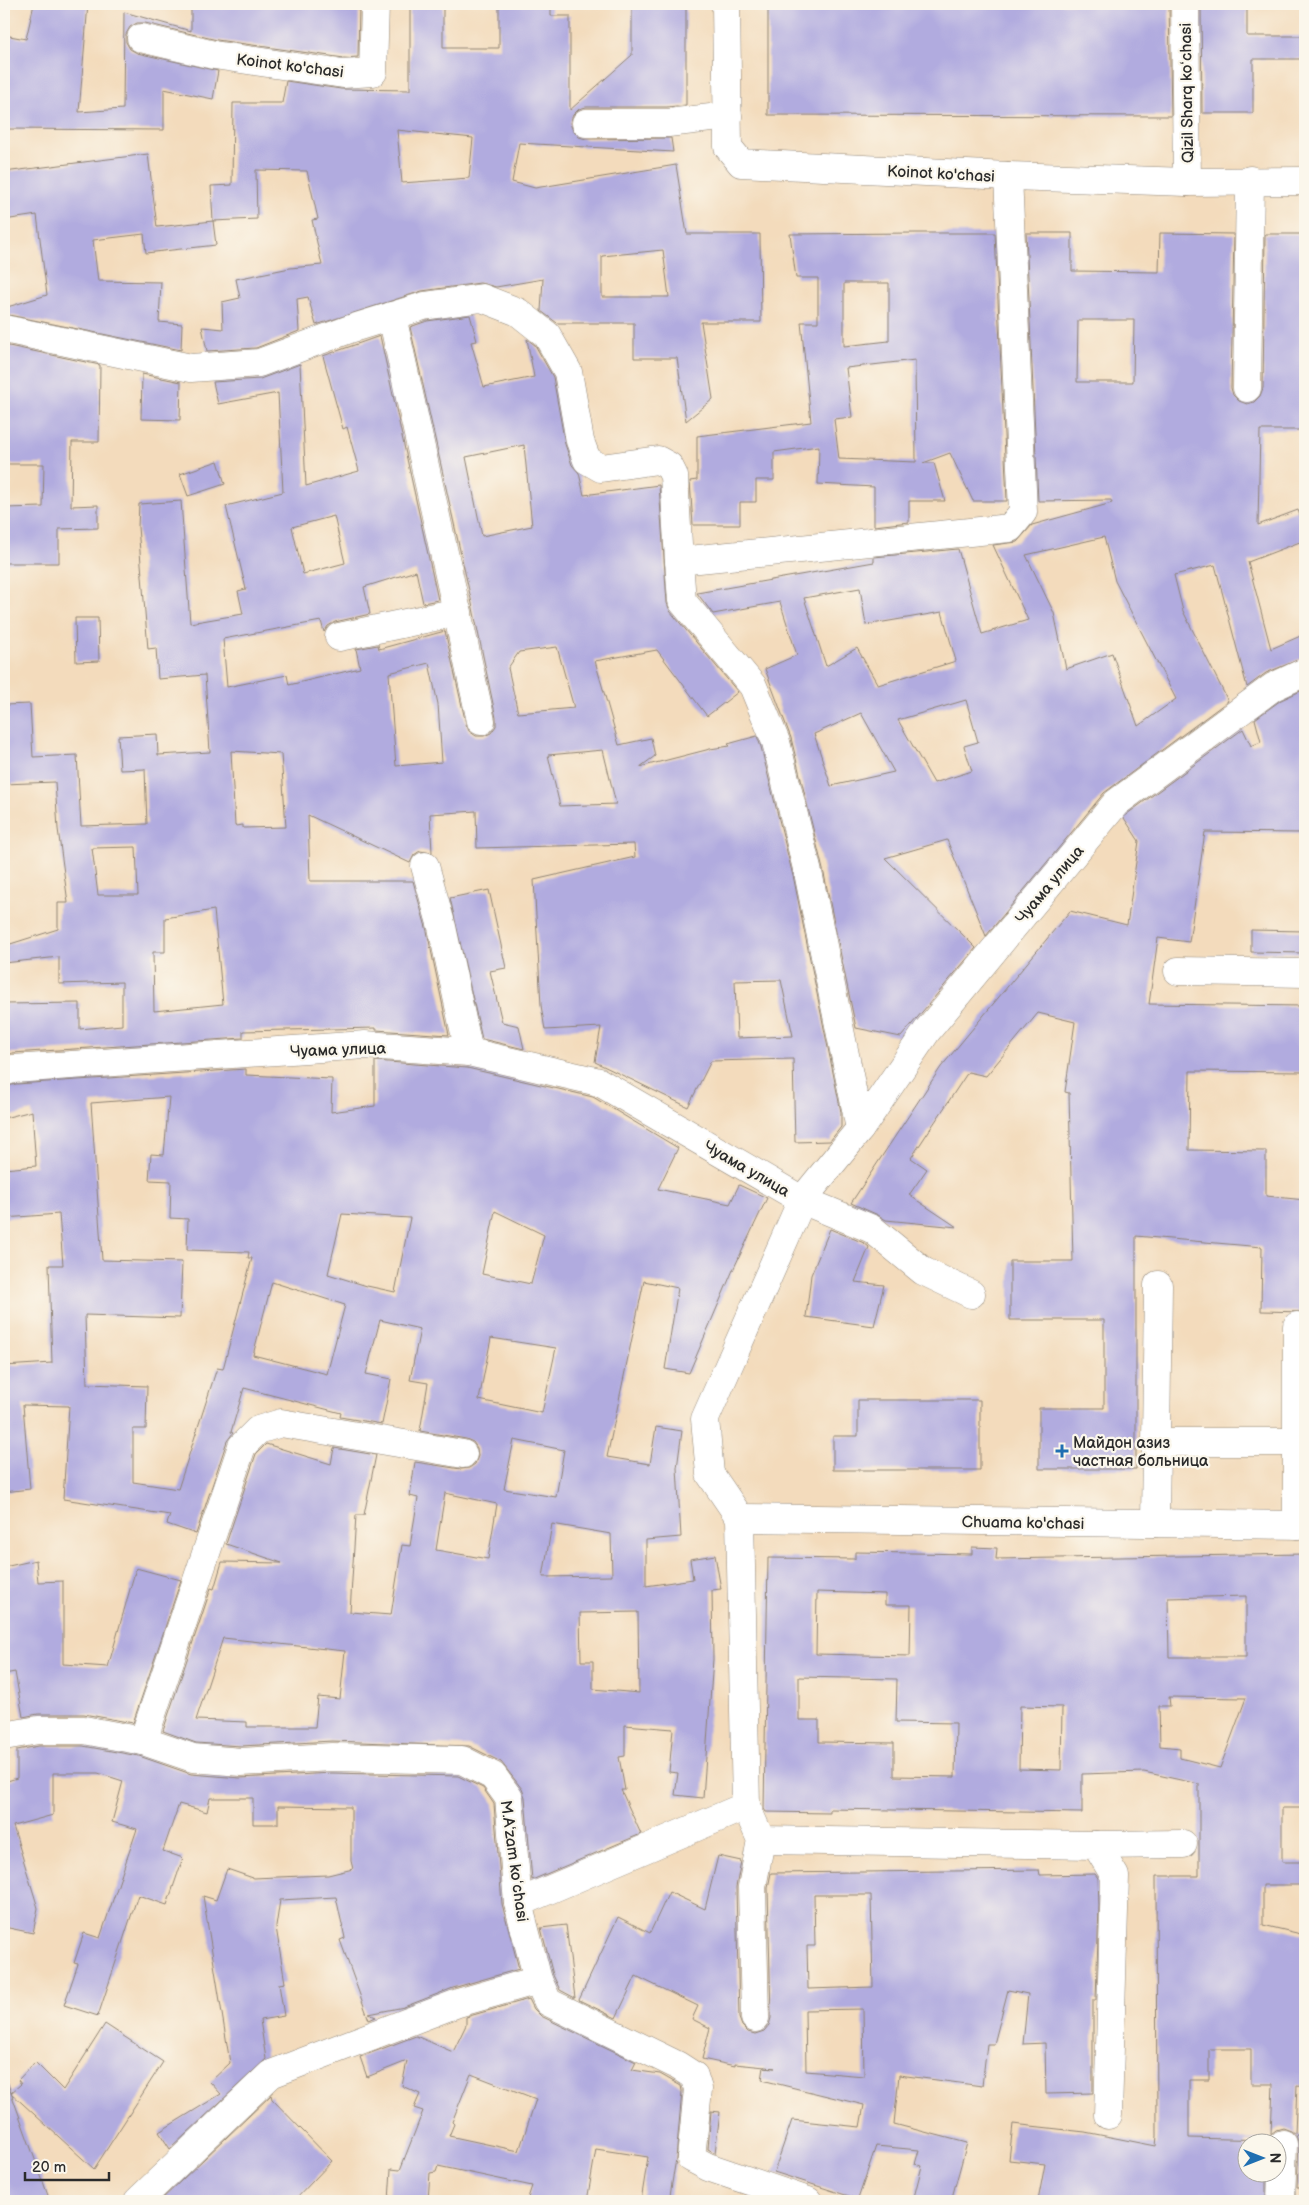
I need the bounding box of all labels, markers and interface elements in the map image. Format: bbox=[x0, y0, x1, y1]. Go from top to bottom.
street label: Qizil Sharq koʻchasi bbox=[1177, 23, 1198, 163]
street label: Koinot ko'chasi bbox=[235, 50, 345, 82]
street label: Koinot ko'chasi bbox=[887, 162, 995, 187]
street label: Чуама улица bbox=[1012, 842, 1089, 928]
street label: Чуама улица bbox=[290, 1039, 387, 1062]
street label: Чуама улица bbox=[700, 1137, 793, 1202]
place label: Майдон азиз частная больница bbox=[1073, 1434, 1209, 1471]
marker: Майдон азиз частная больница bbox=[1055, 1444, 1069, 1458]
street label: Chuama ko'chasi bbox=[962, 1513, 1084, 1534]
street label: M.Aʻzam koʻchasi bbox=[496, 1799, 531, 1923]
north arrow bbox=[1236, 2132, 1286, 2182]
scale bar bbox=[25, 2150, 109, 2182]
text: N bbox=[1266, 2153, 1283, 2163]
text: 20 m bbox=[32, 2158, 66, 2177]

